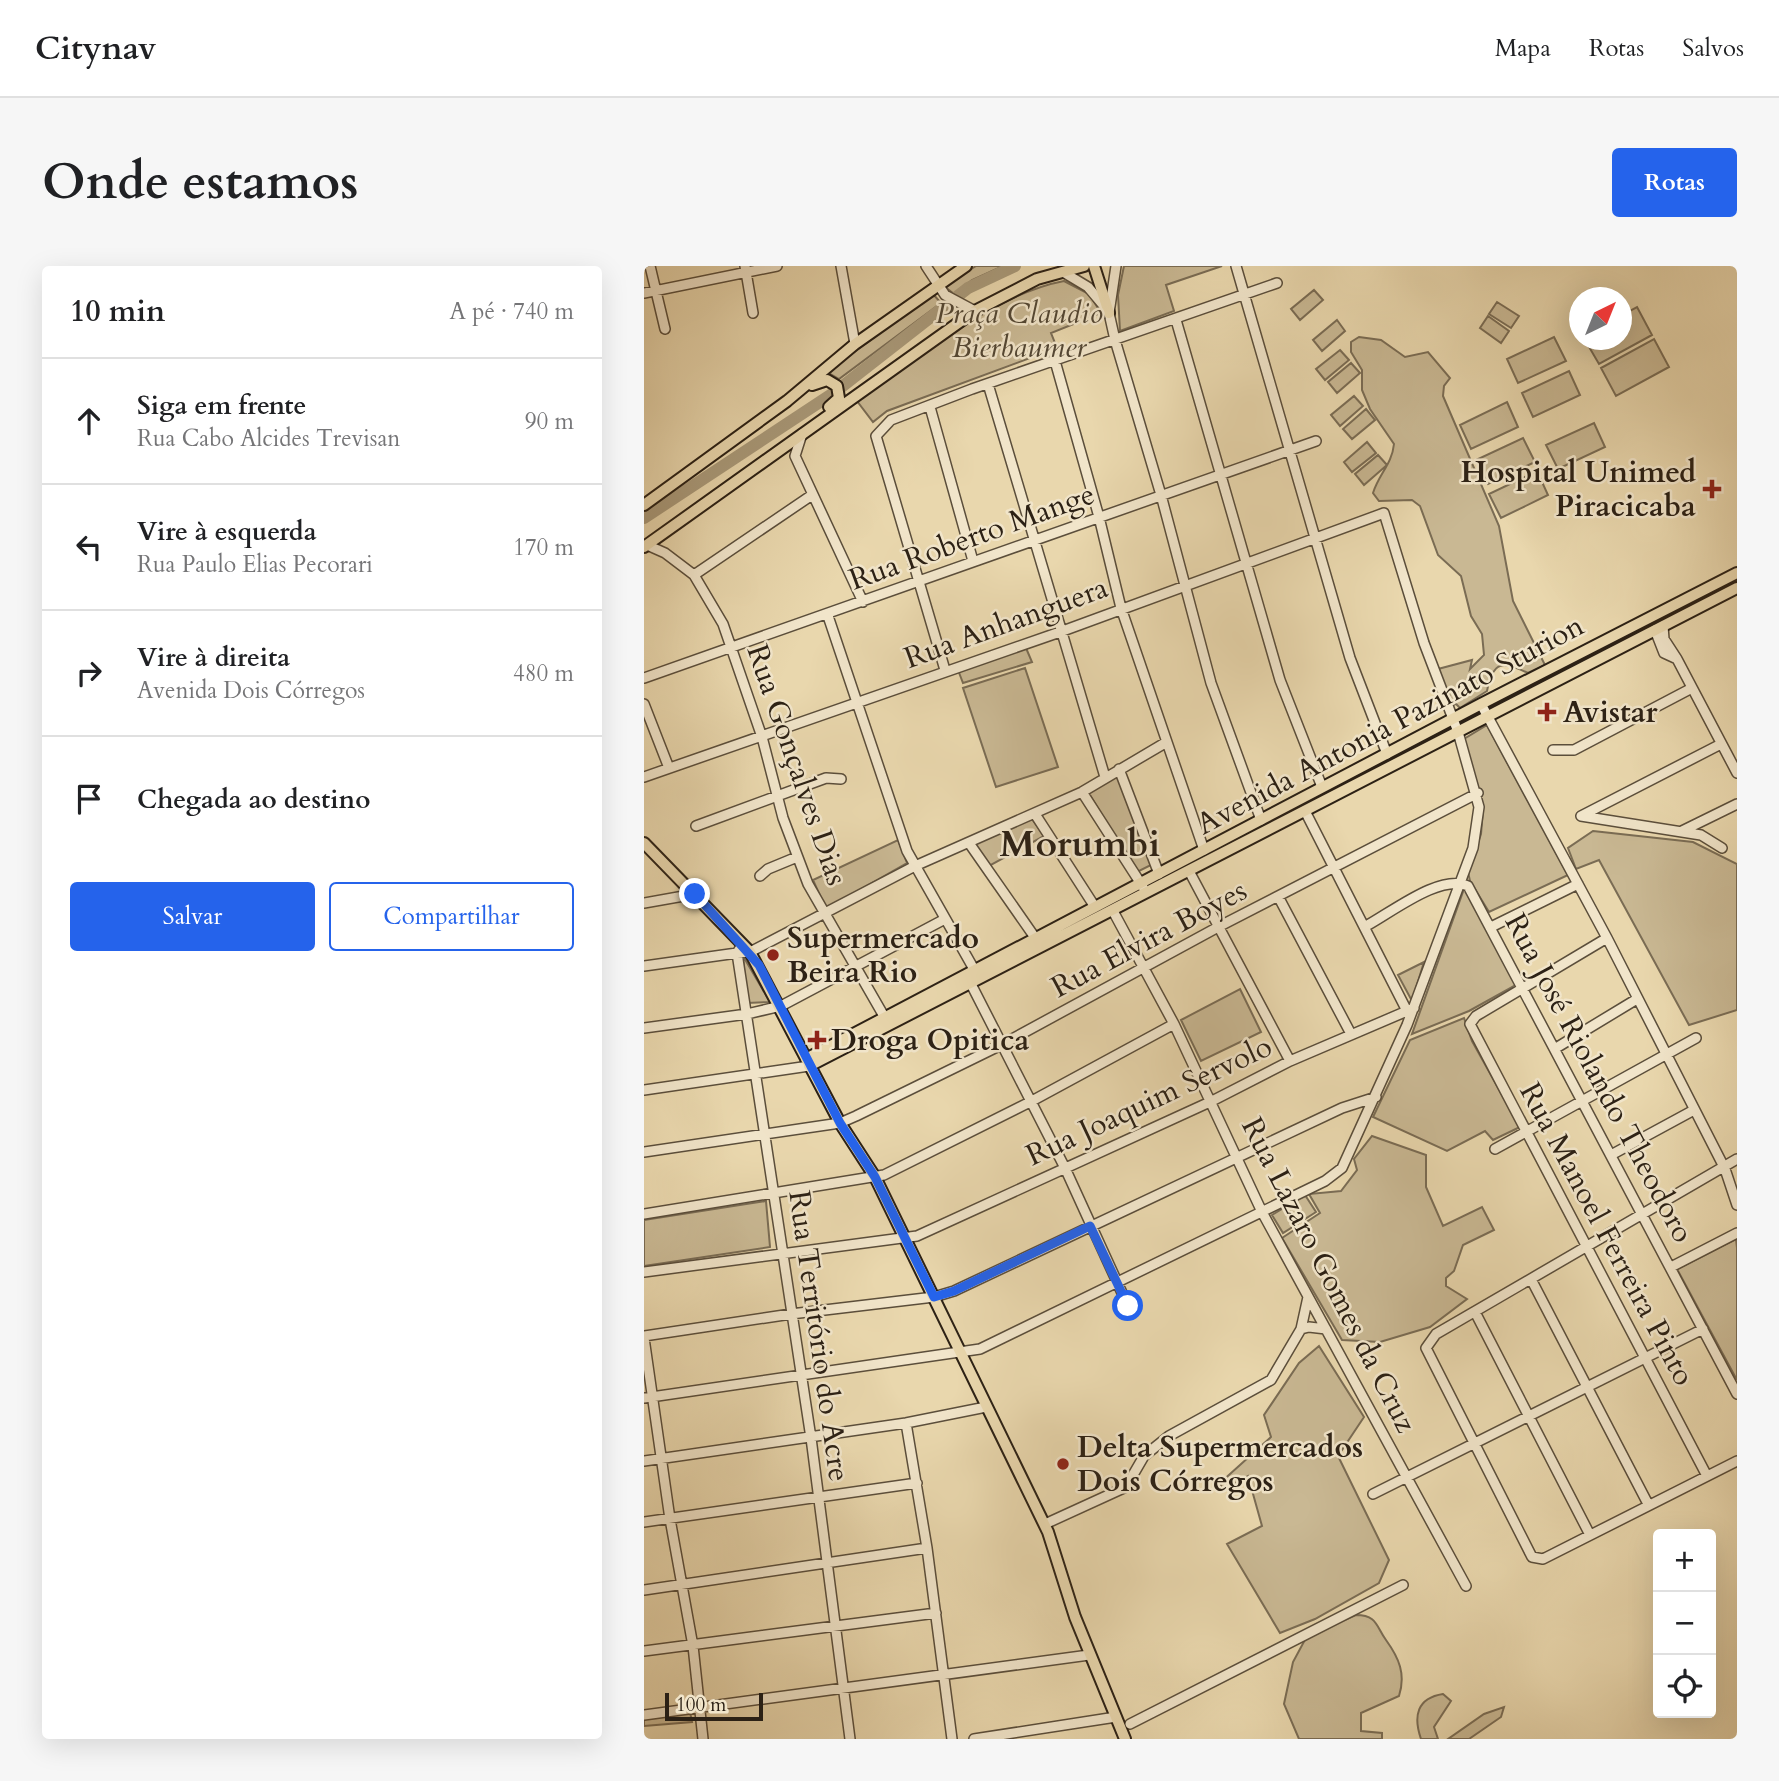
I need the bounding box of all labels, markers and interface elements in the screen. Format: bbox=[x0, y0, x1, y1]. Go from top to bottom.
text: Citynav bbox=[35, 26, 156, 71]
text: Mapa bbox=[1495, 32, 1551, 65]
text: Rotas bbox=[1589, 32, 1644, 65]
text: Salvos bbox=[1682, 32, 1744, 65]
button: Rotas bbox=[1612, 148, 1737, 217]
text: Onde estamos bbox=[42, 149, 358, 216]
north arrow bbox=[1569, 287, 1632, 350]
text: 10 min bbox=[70, 291, 165, 332]
park label: Praça Claudio Bierbaumer bbox=[935, 293, 1103, 368]
text: A pé · 740 m bbox=[450, 296, 574, 327]
text: Siga em frente bbox=[137, 388, 306, 423]
icon: ahead bbox=[70, 402, 108, 440]
text: 90 m bbox=[525, 406, 574, 437]
text: Rua Cabo Alcides Trevisan bbox=[137, 423, 400, 454]
place label: Hospital Unimed Piracicaba bbox=[1461, 452, 1696, 527]
street label: Rua Roberto Mange bbox=[844, 474, 1100, 600]
marker: Hospital Unimed Piracicaba bbox=[1702, 479, 1722, 499]
text: Vire à esquerda bbox=[137, 514, 317, 549]
icon: left bbox=[70, 528, 108, 566]
text: 170 m bbox=[513, 532, 574, 563]
text: Rua Paulo Elias Pecorari bbox=[137, 549, 373, 580]
street label: Rua Anhanguera bbox=[898, 567, 1114, 679]
street label: Avenida Antonia Pazinato Sturion bbox=[1189, 605, 1591, 845]
street label: Rua Gonçalves Dias bbox=[737, 639, 857, 891]
text: Vire à direita bbox=[137, 640, 290, 675]
icon: right bbox=[70, 654, 108, 692]
text: 480 m bbox=[513, 658, 574, 689]
text: Avenida Dois Córregos bbox=[137, 675, 365, 706]
place label: Avistar bbox=[1563, 692, 1659, 733]
marker: Avistar bbox=[1537, 702, 1557, 722]
icon: arrive bbox=[70, 780, 108, 818]
text: Chegada ao destino bbox=[137, 782, 370, 817]
district label: Morumbi bbox=[1000, 819, 1160, 869]
street label: Rua Elvira Boyes bbox=[1044, 870, 1254, 1008]
route end bbox=[679, 878, 710, 909]
button: Salvar bbox=[70, 882, 315, 951]
button: Compartilhar bbox=[329, 882, 574, 951]
street label: Rua José Riolando Theodoro bbox=[1495, 906, 1703, 1250]
place label: Supermercado Beira Rio bbox=[787, 918, 979, 993]
marker: Supermercado Beira Rio bbox=[765, 947, 781, 963]
place label: Droga Opitica bbox=[831, 1020, 1029, 1061]
street label: Rua Joaquim Servolo bbox=[1019, 1026, 1279, 1176]
marker: Droga Opitica bbox=[809, 1032, 825, 1048]
street label: Rua Manoel Ferreira Pinto bbox=[1510, 1075, 1704, 1393]
street label: Rua Lazaro Gomes da Cruz bbox=[1232, 1110, 1427, 1440]
street label: Rua Território do Acre bbox=[778, 1188, 860, 1484]
route start bbox=[1112, 1290, 1143, 1321]
place label: Delta Supermercados Dois Córregos bbox=[1077, 1427, 1363, 1502]
marker: Delta Supermercados Dois Córregos bbox=[1055, 1456, 1071, 1472]
map controls bbox=[1653, 1529, 1716, 1718]
button: + bbox=[1653, 1529, 1716, 1592]
button: − bbox=[1653, 1592, 1716, 1655]
button: locate bbox=[1653, 1655, 1716, 1718]
scale bar bbox=[665, 1690, 763, 1722]
text: 100 m bbox=[676, 1692, 726, 1718]

